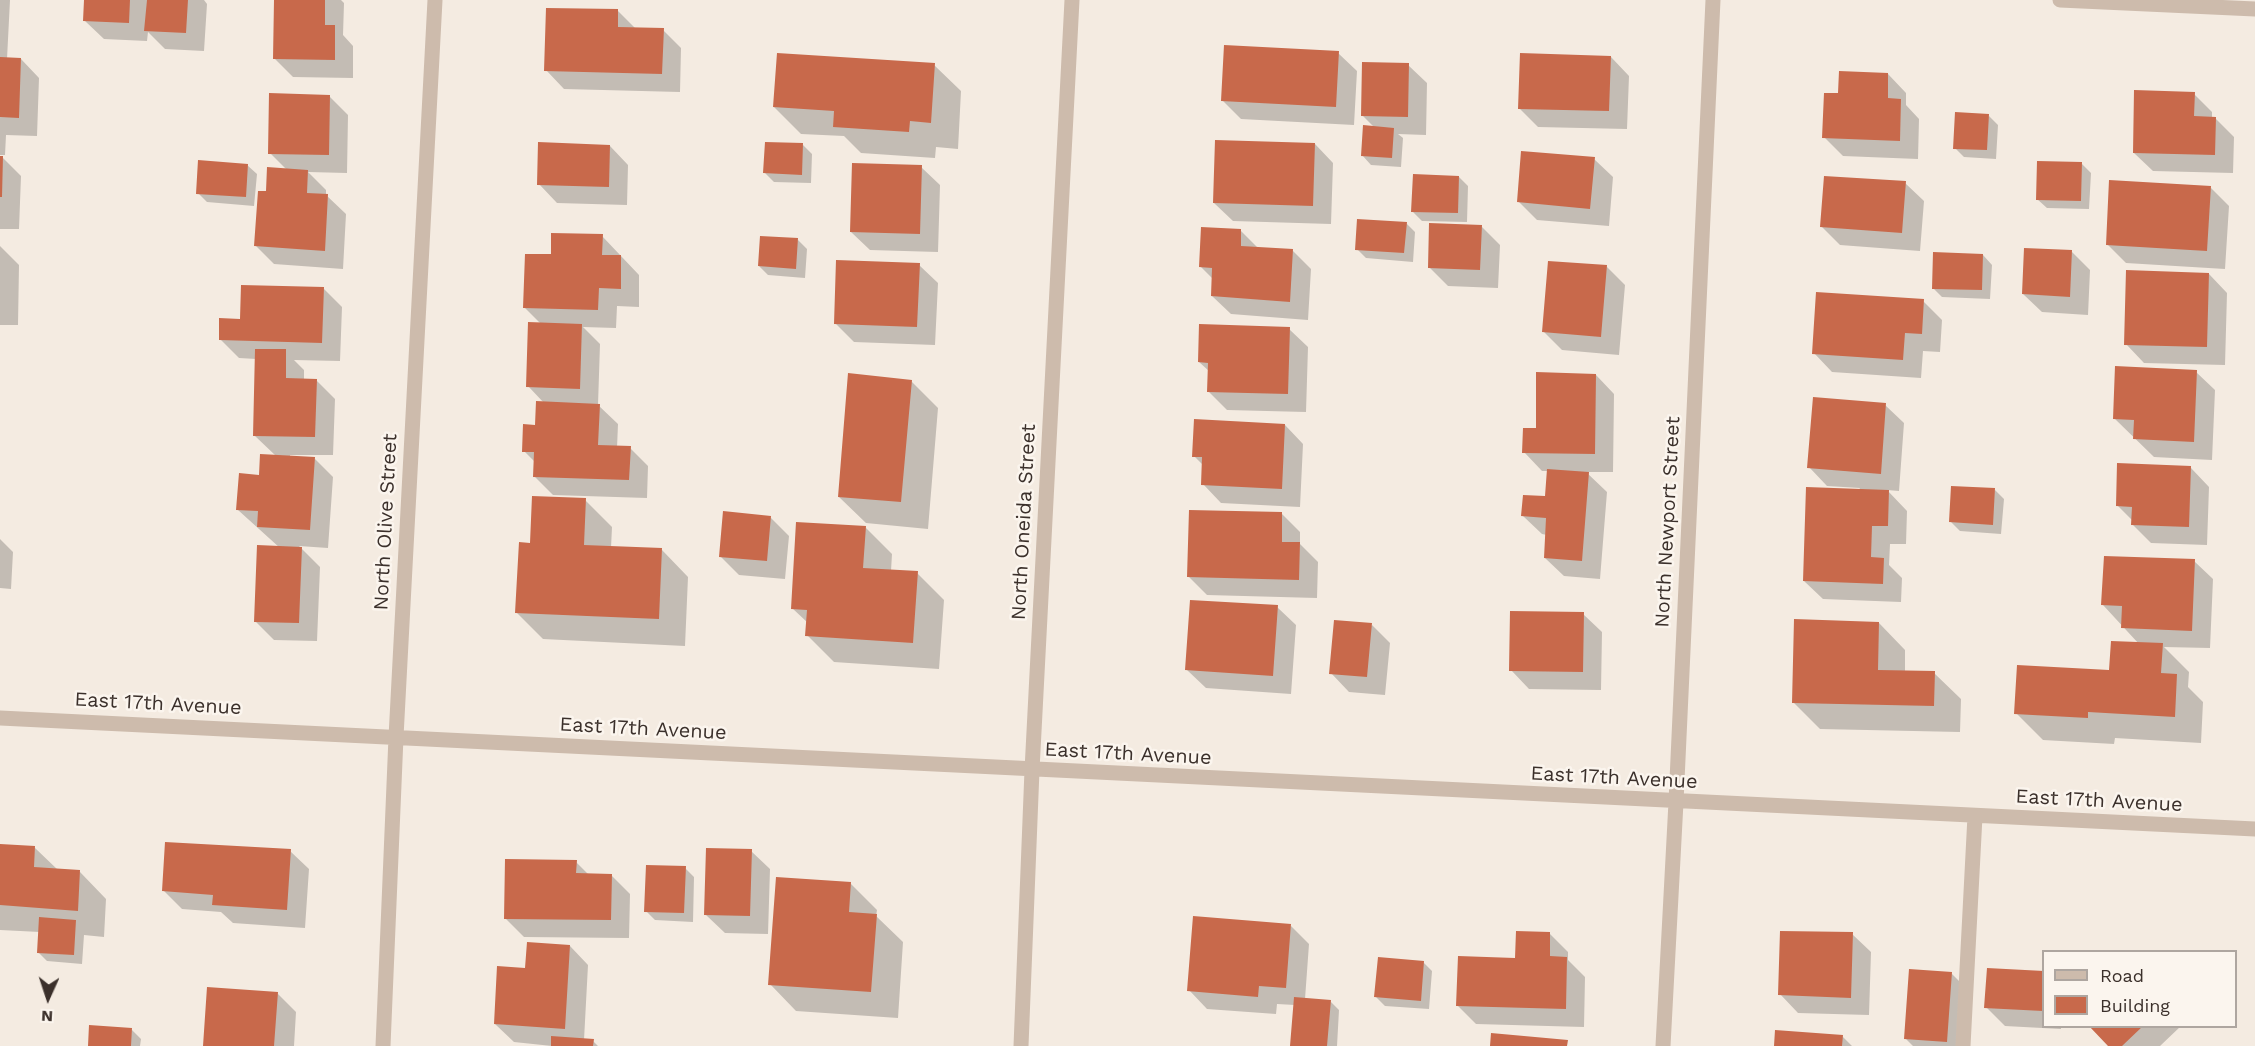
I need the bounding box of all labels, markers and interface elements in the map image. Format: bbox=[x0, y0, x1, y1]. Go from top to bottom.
street label: North Newport Street bbox=[1650, 416, 1686, 628]
street label: North Oneida Street bbox=[1007, 423, 1041, 621]
street label: North Olive Street bbox=[369, 433, 403, 611]
street label: East 17th Avenue bbox=[74, 688, 242, 720]
street label: East 17th Avenue bbox=[559, 713, 727, 745]
street label: East 17th Avenue bbox=[1044, 738, 1212, 770]
street label: East 17th Avenue bbox=[1530, 762, 1698, 794]
street label: East 17th Avenue bbox=[2015, 785, 2183, 817]
legend bbox=[2042, 950, 2237, 1028]
text: Road bbox=[2100, 965, 2144, 986]
north arrow bbox=[18, 968, 78, 1028]
text: Building bbox=[2100, 995, 2170, 1016]
text: N bbox=[41, 1007, 53, 1026]

